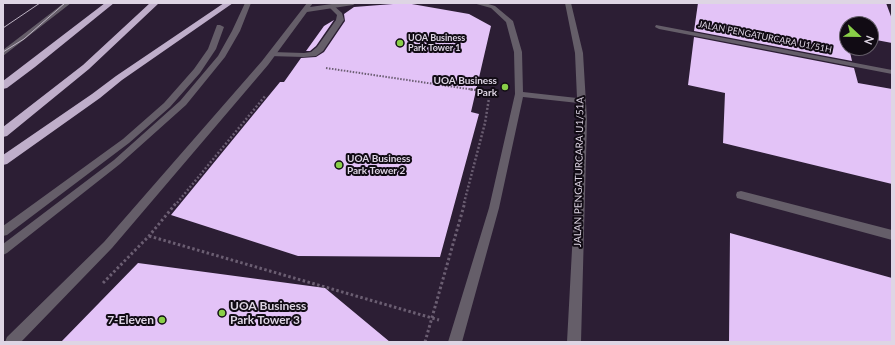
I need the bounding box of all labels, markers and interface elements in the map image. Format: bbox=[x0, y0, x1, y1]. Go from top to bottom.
north arrow bbox=[839, 16, 879, 56]
street label: JALAN PENGATURCARA U1/51H bbox=[697, 19, 833, 55]
place label: UOA Business Park Tower 1 bbox=[408, 33, 465, 54]
text: N bbox=[862, 34, 877, 47]
marker: UOA Business Park Tower 1 bbox=[395, 38, 405, 48]
place label: UOA Business Park bbox=[434, 75, 497, 98]
marker: UOA Business Park bbox=[500, 82, 510, 92]
street label: JALAN PENGATURCARA U1/51A bbox=[572, 97, 586, 247]
place label: UOA Business Park Tower 2 bbox=[347, 153, 410, 176]
marker: UOA Business Park Tower 2 bbox=[334, 160, 344, 170]
place label: UOA Business Park Tower 3 bbox=[230, 299, 306, 327]
marker: UOA Business Park Tower 3 bbox=[217, 308, 227, 318]
place label: 7-Eleven bbox=[107, 313, 154, 327]
marker: 7-Eleven bbox=[157, 315, 167, 325]

